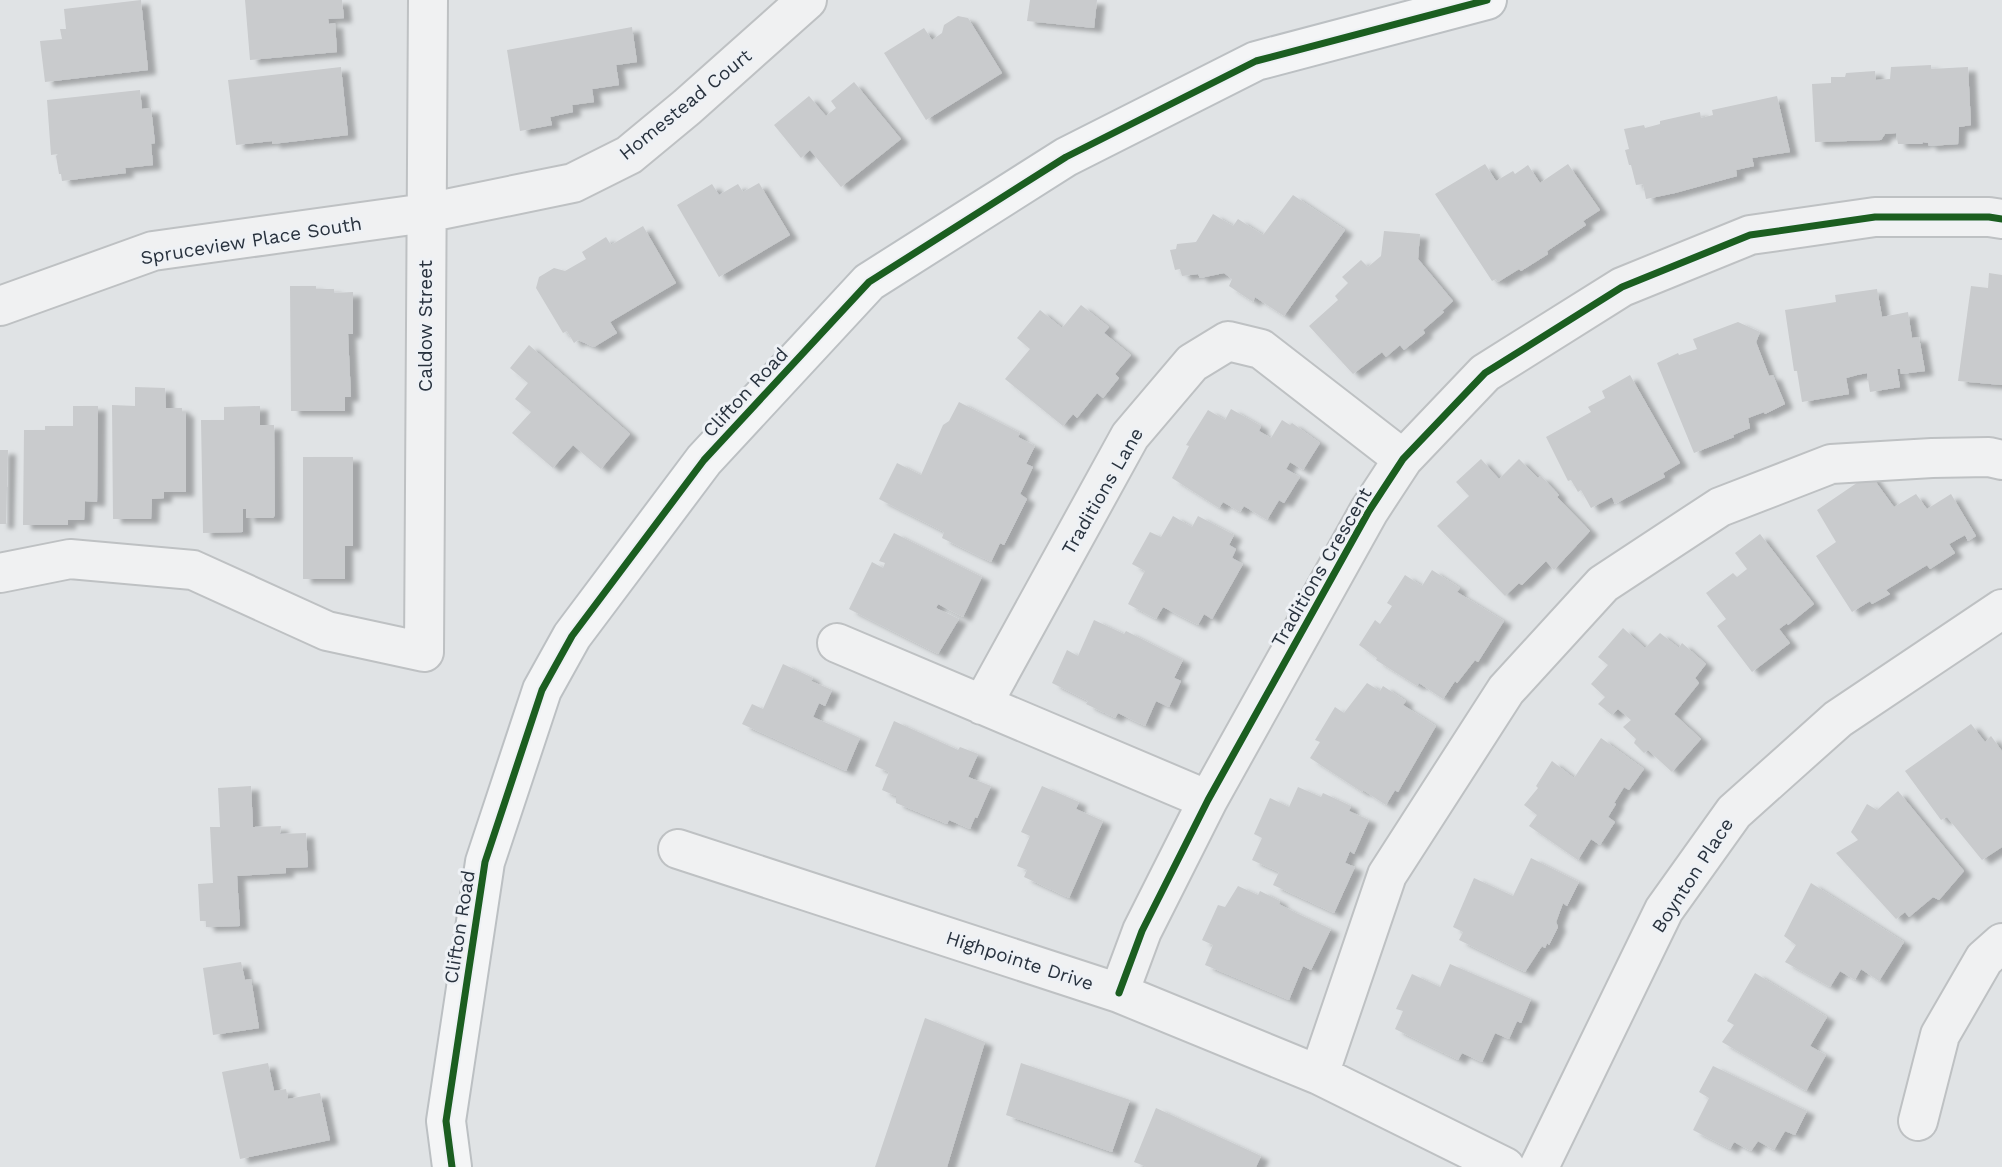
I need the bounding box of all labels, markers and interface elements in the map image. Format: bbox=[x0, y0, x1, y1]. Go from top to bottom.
street label: Homestead Court bbox=[614, 44, 756, 165]
street label: Spruceview Place South bbox=[139, 212, 363, 269]
street label: Caldow Street bbox=[414, 260, 437, 392]
street label: Clifton Road bbox=[698, 343, 793, 442]
street label: Traditions Lane bbox=[1057, 424, 1148, 559]
street label: Traditions Crescent bbox=[1266, 483, 1377, 651]
street label: Boynton Place bbox=[1647, 814, 1738, 937]
street label: Clifton Road bbox=[439, 869, 480, 985]
street label: Highpointe Drive bbox=[943, 926, 1096, 995]

